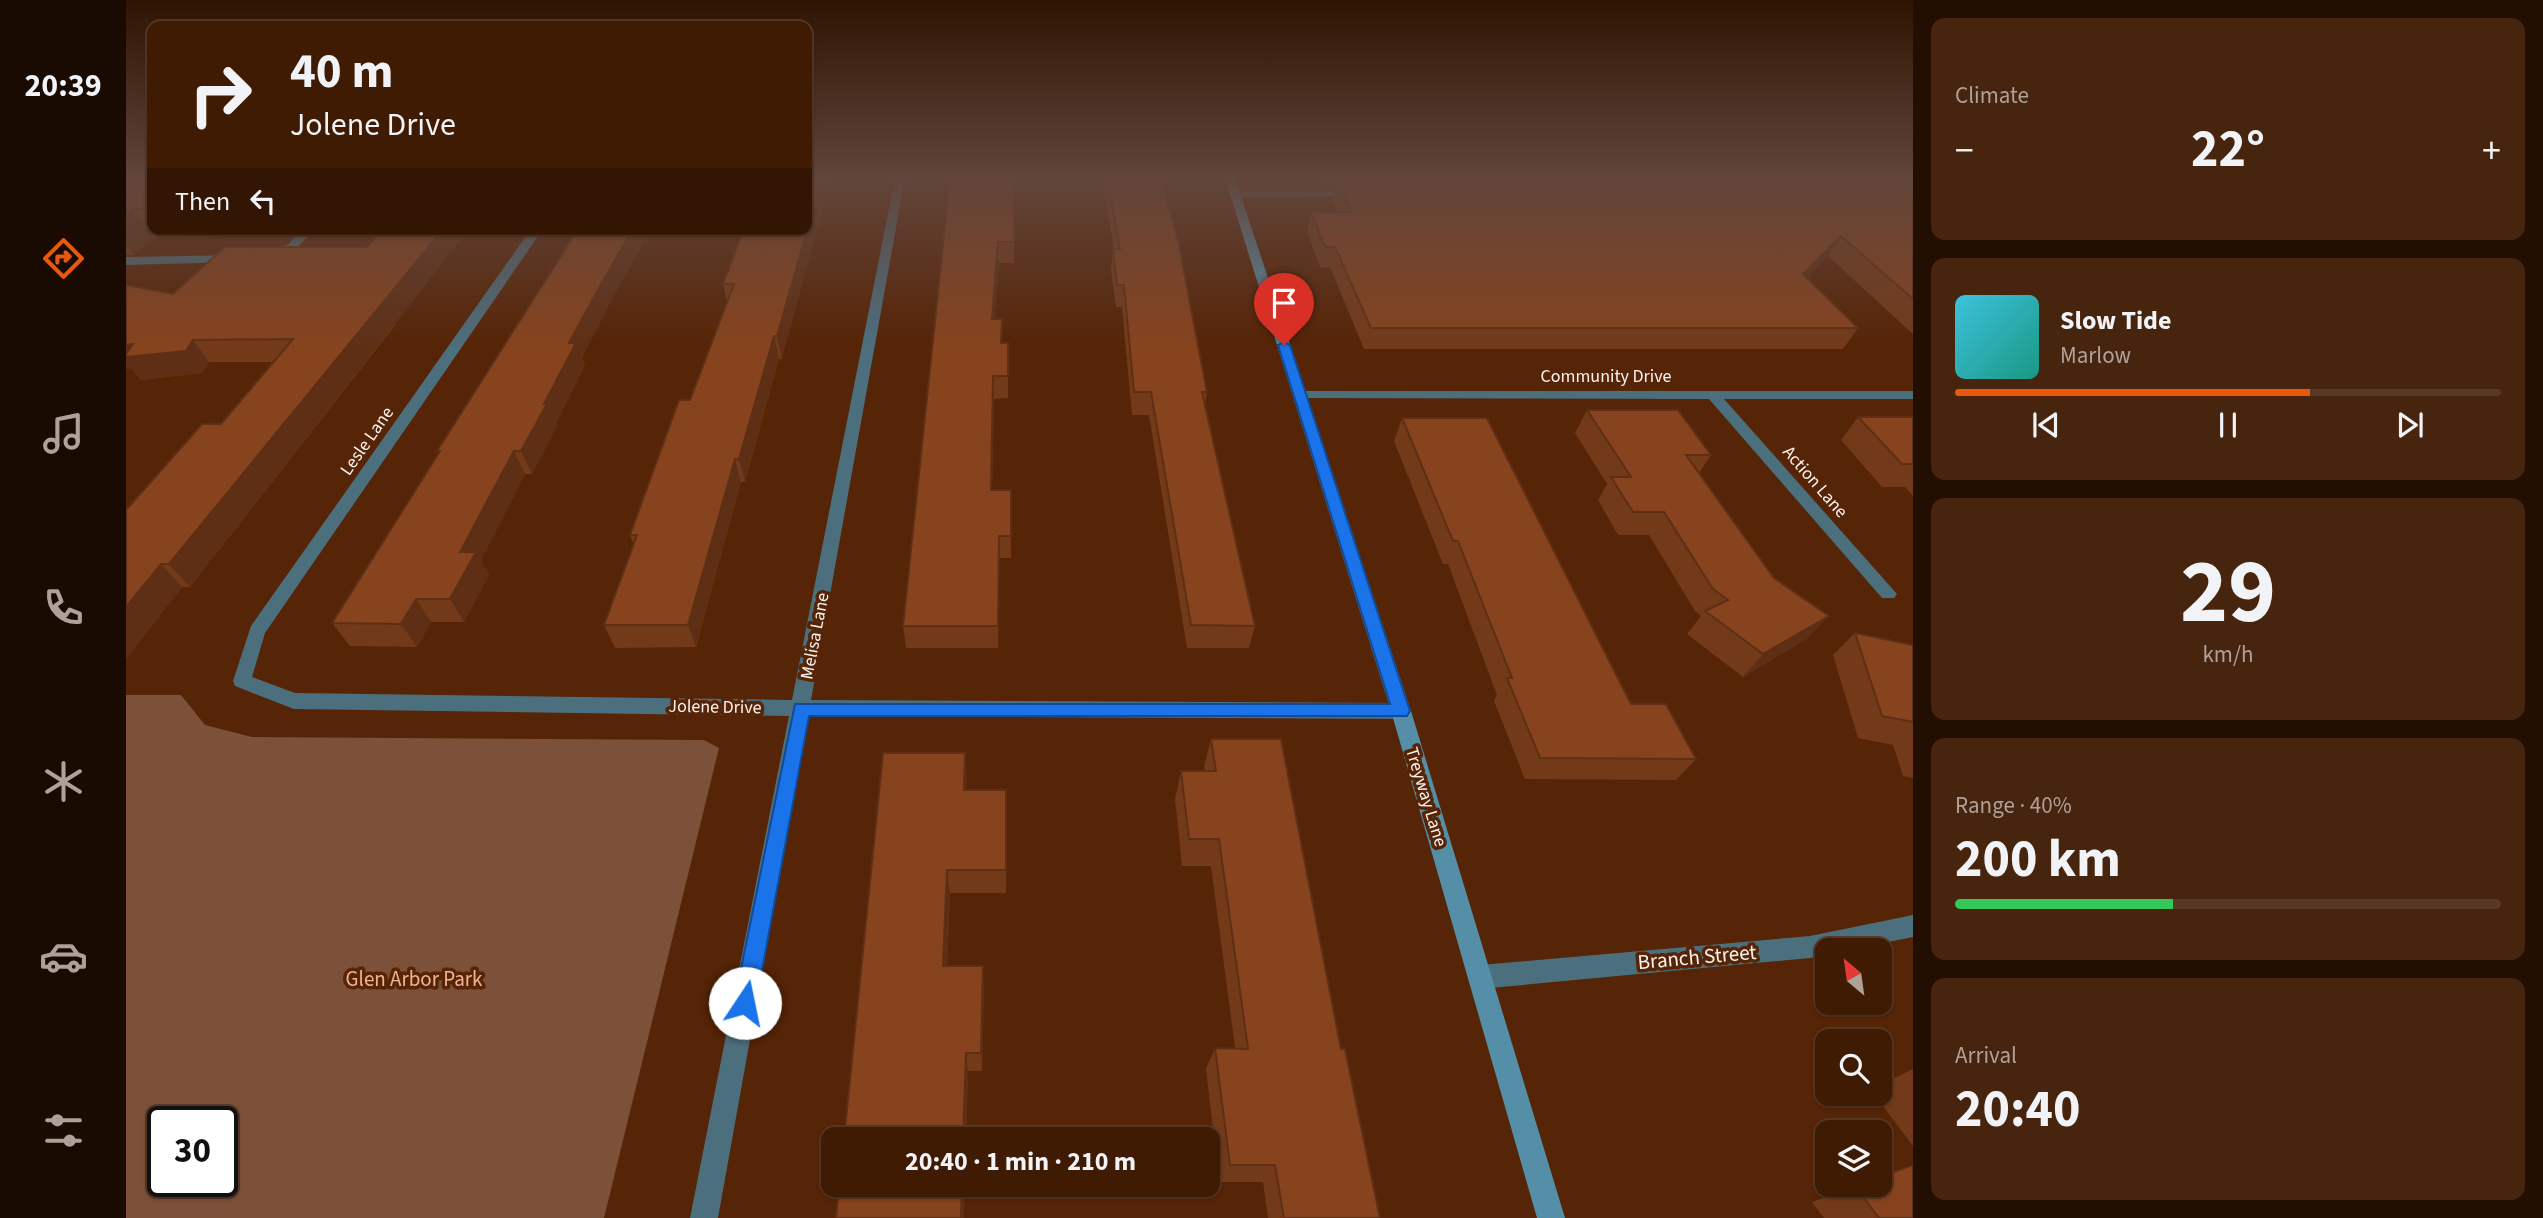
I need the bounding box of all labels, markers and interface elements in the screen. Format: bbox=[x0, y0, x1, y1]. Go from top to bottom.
text: 40 m bbox=[290, 37, 394, 107]
icon: right bbox=[175, 49, 266, 140]
text: 20:39 bbox=[24, 63, 102, 109]
text: Climate bbox=[1955, 79, 2029, 112]
text: Jolene Drive bbox=[290, 102, 456, 148]
text: 22° bbox=[2191, 113, 2265, 187]
text: − bbox=[1955, 124, 1974, 178]
text: + bbox=[2482, 124, 2501, 178]
icon: left bbox=[244, 182, 282, 220]
text: Then bbox=[175, 183, 230, 220]
icon: directions bbox=[39, 234, 88, 283]
pin bbox=[1254, 273, 1314, 345]
icon: arrive bbox=[1265, 284, 1303, 322]
text: Slow Tide bbox=[2060, 302, 2171, 339]
text: Marlow bbox=[2060, 339, 2131, 372]
street label: Community Drive bbox=[1540, 364, 1672, 389]
street label: Lesle Lane bbox=[334, 402, 400, 480]
icon: previous bbox=[2027, 406, 2065, 444]
icon: pause bbox=[2209, 406, 2247, 444]
icon: next bbox=[2391, 406, 2429, 444]
icon: music bbox=[39, 409, 88, 458]
street label: Action Lane bbox=[1777, 441, 1853, 523]
text: 29 bbox=[2180, 528, 2276, 657]
icon: phone bbox=[39, 583, 88, 632]
street label: Melisa Lane bbox=[794, 590, 836, 682]
text: km/h bbox=[2202, 638, 2254, 671]
street label: Jolene Drive bbox=[668, 694, 762, 720]
street label: Treyway Lane bbox=[1399, 744, 1453, 850]
icon: climate bbox=[39, 757, 88, 806]
text: Range · 40% bbox=[1955, 789, 2072, 822]
text: 200 km bbox=[1955, 823, 2121, 897]
icon: car bbox=[39, 932, 88, 981]
street label: Branch Street bbox=[1636, 937, 1758, 977]
north arrow bbox=[1815, 938, 1892, 1015]
map controls bbox=[1815, 938, 1892, 1197]
park label: Glen Arbor Park bbox=[346, 964, 483, 994]
position arrow bbox=[708, 966, 782, 1040]
button: search bbox=[1815, 1029, 1892, 1106]
text: Arrival bbox=[1955, 1039, 2017, 1072]
text: 20:40 bbox=[1955, 1073, 2080, 1147]
icon: filters bbox=[39, 1106, 88, 1155]
speed limit sign: 30 bbox=[147, 1106, 238, 1197]
button: layers bbox=[1815, 1120, 1892, 1197]
text: 20:40 · 1 min · 210 m bbox=[905, 1143, 1136, 1180]

